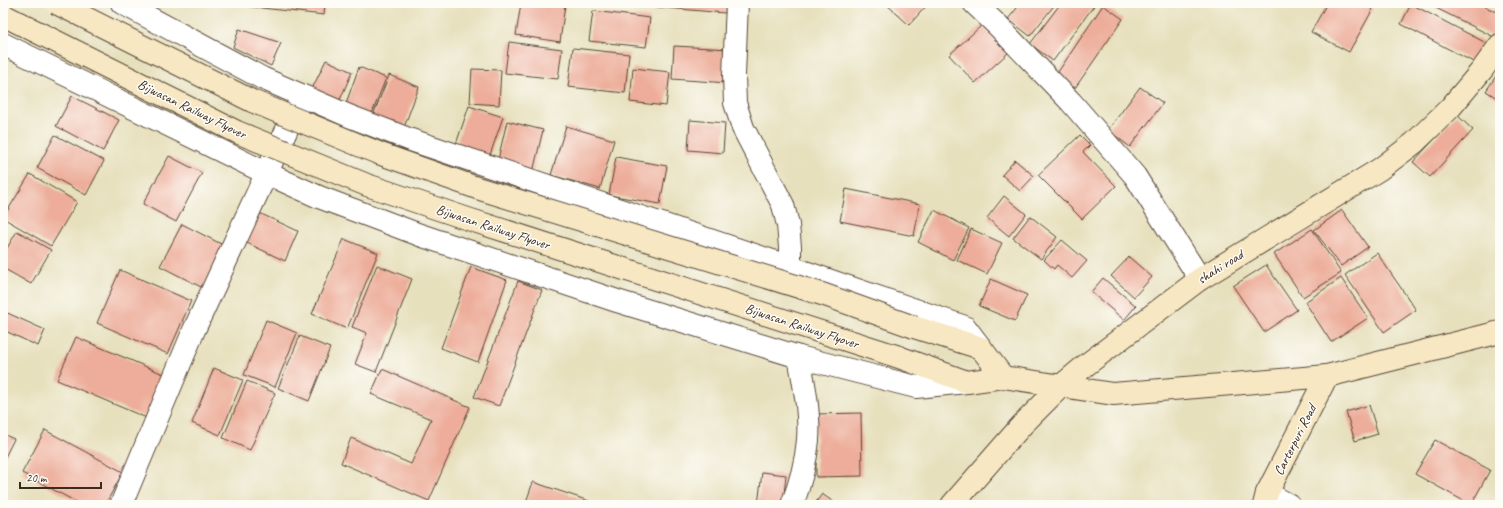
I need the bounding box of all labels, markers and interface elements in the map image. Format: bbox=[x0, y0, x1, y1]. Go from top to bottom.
street label: Bijwasan Railway Flyover bbox=[135, 75, 250, 143]
street label: Bijwasan Railway Flyover bbox=[434, 201, 553, 254]
street label: shahi road bbox=[1194, 245, 1248, 288]
street label: Bijwasan Railway Flyover bbox=[743, 300, 862, 353]
street label: Carterpuri Road bbox=[1270, 400, 1321, 478]
scale bar bbox=[20, 464, 101, 490]
text: 20 m bbox=[26, 470, 48, 486]

